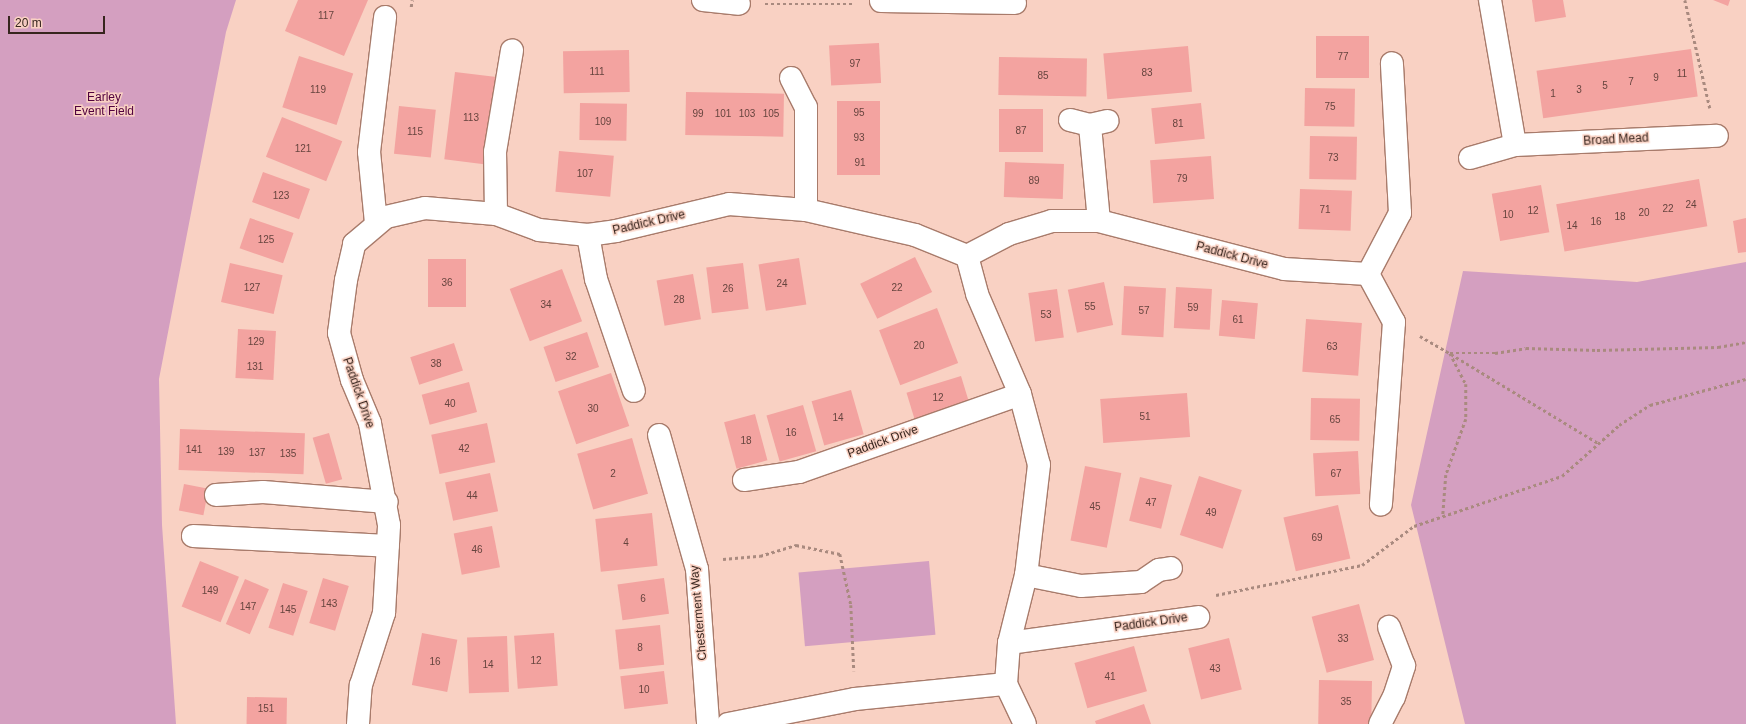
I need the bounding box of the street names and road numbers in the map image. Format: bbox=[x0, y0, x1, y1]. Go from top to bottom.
street label: Broad Mead bbox=[1583, 131, 1649, 149]
street label: Paddick Drive bbox=[611, 208, 687, 238]
street label: Paddick Drive bbox=[1194, 239, 1270, 273]
street label: Paddick Drive bbox=[339, 356, 377, 430]
street label: Paddick Drive bbox=[846, 423, 920, 461]
street label: Chesterment Way bbox=[688, 565, 710, 661]
street label: Paddick Drive bbox=[1113, 611, 1189, 635]

